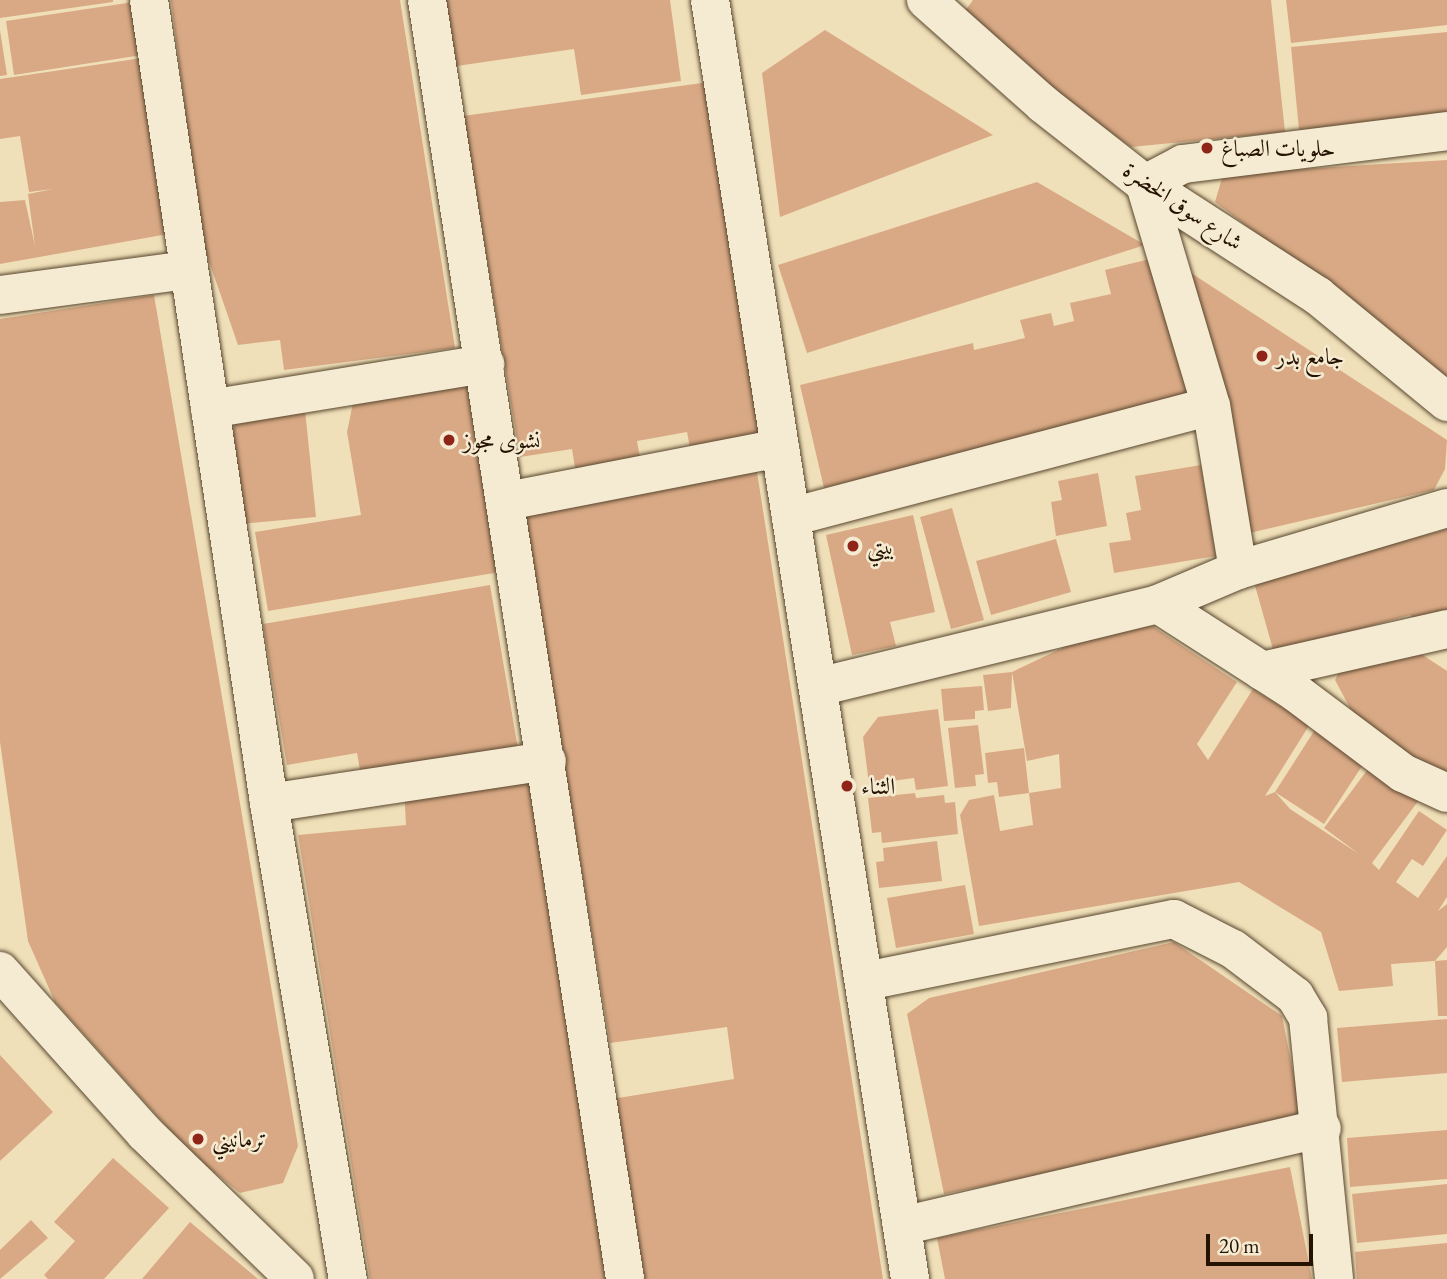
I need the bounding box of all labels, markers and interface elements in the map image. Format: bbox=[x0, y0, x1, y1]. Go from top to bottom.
place label: حلويات الصباغ bbox=[1221, 134, 1335, 162]
marker: حلويات الصباغ bbox=[1199, 140, 1215, 156]
street label: شارع سوق الخضرة bbox=[1118, 156, 1248, 256]
place label: جامع بدر bbox=[1276, 342, 1344, 370]
marker: جامع بدر bbox=[1254, 348, 1270, 364]
place label: نشوى مجوز bbox=[463, 426, 540, 454]
marker: نشوى مجوز bbox=[441, 432, 457, 448]
place label: بيتي bbox=[867, 532, 895, 560]
marker: بيتي bbox=[845, 538, 861, 554]
place label: الثناء bbox=[861, 772, 895, 800]
marker: الثناء bbox=[839, 778, 855, 794]
place label: ترمانيني bbox=[212, 1125, 267, 1153]
marker: ترمانيني bbox=[190, 1131, 206, 1147]
scale bar bbox=[1209, 1220, 1316, 1264]
text: 20 m bbox=[1219, 1232, 1260, 1259]

